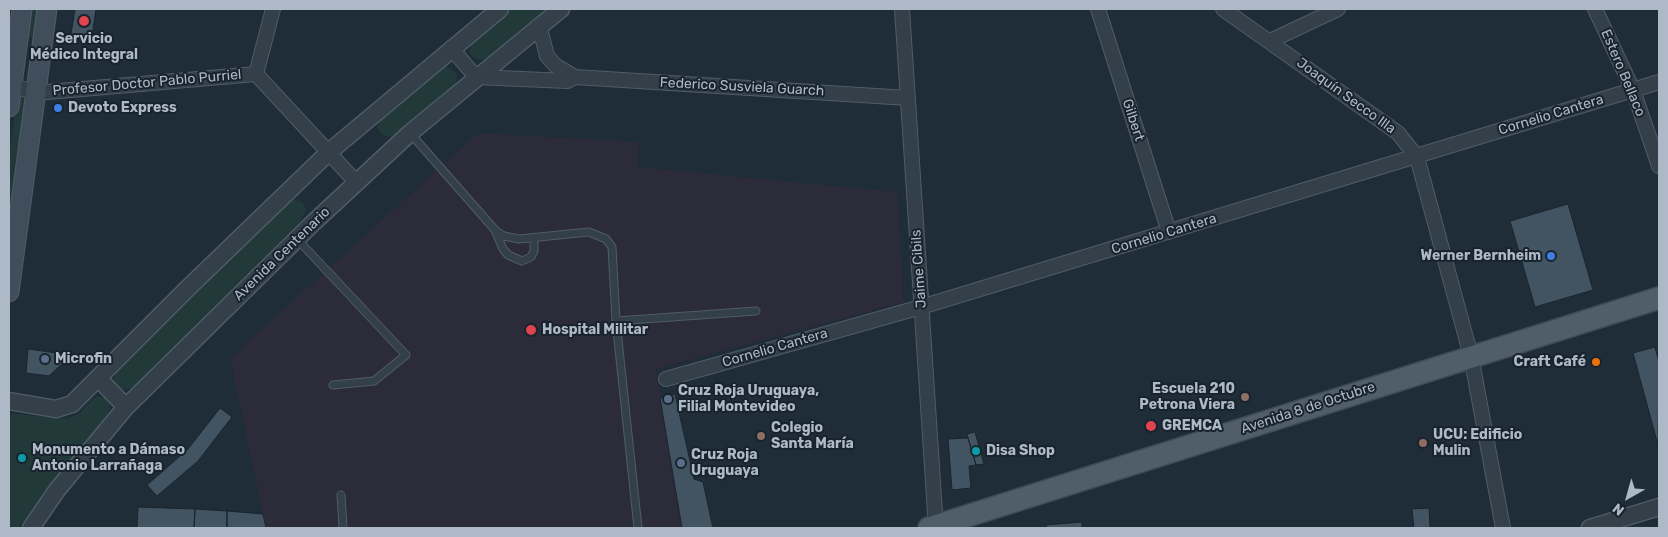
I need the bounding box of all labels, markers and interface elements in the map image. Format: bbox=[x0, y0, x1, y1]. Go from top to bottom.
marker: Servicio Médico Integral bbox=[77, 14, 91, 28]
street label: Estero Bellaco bbox=[1597, 27, 1649, 119]
place label: Servicio Médico Integral bbox=[30, 31, 138, 64]
street label: Joaquín Secco Illa bbox=[1293, 54, 1399, 138]
street label: Profesor Doctor Pablo Purriel bbox=[52, 66, 242, 100]
street label: Federico Susviela Guarch bbox=[659, 74, 825, 100]
street label: Cornelio Cantera bbox=[1496, 91, 1606, 139]
street label: Gilbert bbox=[1118, 97, 1148, 143]
place label: Devoto Express bbox=[68, 100, 177, 116]
marker: Devoto Express bbox=[52, 102, 64, 114]
street label: Avenida Centenario bbox=[230, 204, 334, 304]
street label: Cornelio Cantera bbox=[1109, 210, 1219, 258]
street label: Jaime Cibils bbox=[908, 229, 930, 309]
place label: Werner Bernheim bbox=[1421, 248, 1541, 264]
marker: Werner Bernheim bbox=[1545, 250, 1557, 262]
place label: Hospital Militar bbox=[542, 322, 648, 338]
marker: Hospital Militar bbox=[524, 323, 538, 337]
street label: Cornelio Cantera bbox=[720, 325, 830, 371]
place label: Microfin bbox=[55, 351, 112, 367]
marker: Microfin bbox=[39, 353, 51, 365]
place label: Craft Café bbox=[1514, 354, 1586, 370]
marker: Craft Café bbox=[1590, 356, 1602, 368]
street label: Avenida 8 de Octubre bbox=[1239, 378, 1377, 438]
place label: Escuela 210 Petrona Viera bbox=[1139, 381, 1235, 414]
place label: Cruz Roja Uruguaya, Filial Montevideo bbox=[678, 383, 819, 416]
marker: Escuela 210 Petrona Viera bbox=[1239, 391, 1251, 403]
marker: Cruz Roja Uruguaya, Filial Montevideo bbox=[662, 393, 674, 405]
place label: GREMCA bbox=[1162, 418, 1222, 434]
marker: GREMCA bbox=[1144, 419, 1158, 433]
place label: Colegio Santa María bbox=[771, 420, 854, 452]
place label: UCU: Edificio Mulin bbox=[1433, 427, 1522, 460]
marker: Colegio Santa María bbox=[755, 430, 767, 442]
marker: UCU: Edificio Mulin bbox=[1417, 437, 1429, 449]
place label: Monumento a Dámaso Antonio Larrañaga bbox=[32, 442, 185, 474]
place label: Disa Shop bbox=[986, 443, 1055, 459]
marker: Disa Shop bbox=[970, 445, 982, 457]
place label: Cruz Roja Uruguaya bbox=[691, 447, 759, 480]
marker: Monumento a Dámaso Antonio Larrañaga bbox=[16, 452, 28, 464]
marker: Cruz Roja Uruguaya bbox=[675, 457, 687, 469]
north arrow bbox=[1603, 472, 1653, 522]
text: N bbox=[1609, 499, 1628, 519]

